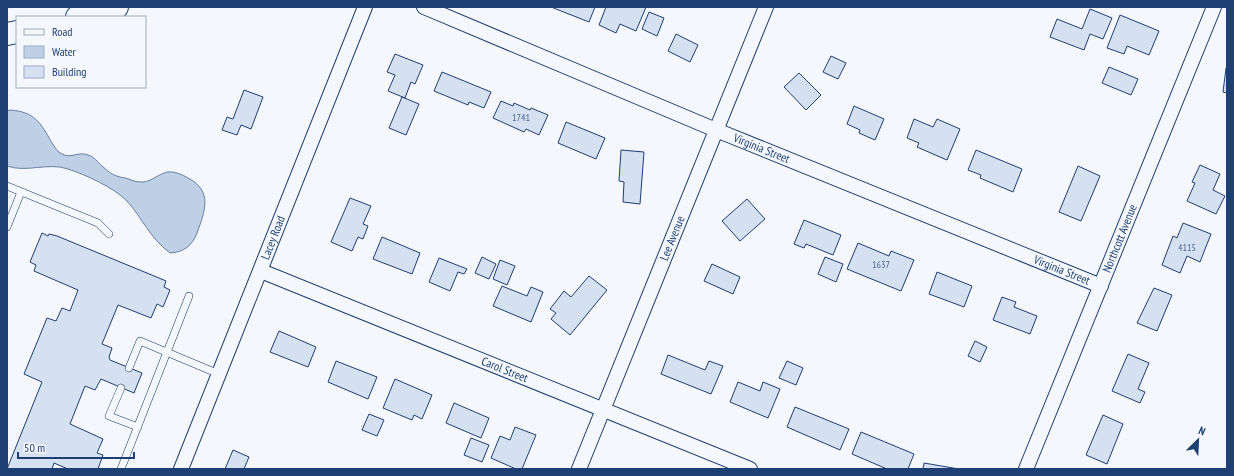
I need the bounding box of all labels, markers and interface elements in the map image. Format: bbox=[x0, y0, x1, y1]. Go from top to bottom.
legend bbox=[16, 16, 146, 88]
text: Road bbox=[52, 24, 72, 39]
text: Water bbox=[52, 44, 77, 59]
text: Building bbox=[52, 64, 87, 79]
house number: 1741 bbox=[512, 111, 530, 124]
street label: Virginia Street bbox=[730, 130, 793, 166]
street label: Northcott Avenue bbox=[1099, 202, 1140, 275]
street label: Lacey Road bbox=[257, 213, 288, 261]
street label: Lee Avenue bbox=[656, 213, 688, 263]
house number: 4115 bbox=[1178, 241, 1196, 254]
street label: Virginia Street bbox=[1031, 251, 1093, 288]
house number: 1637 bbox=[872, 258, 890, 271]
street label: Carol Street bbox=[479, 353, 531, 386]
north arrow bbox=[1178, 420, 1218, 460]
text: N bbox=[1197, 423, 1208, 438]
scale bar bbox=[18, 434, 134, 460]
text: 50 m bbox=[24, 440, 45, 455]

